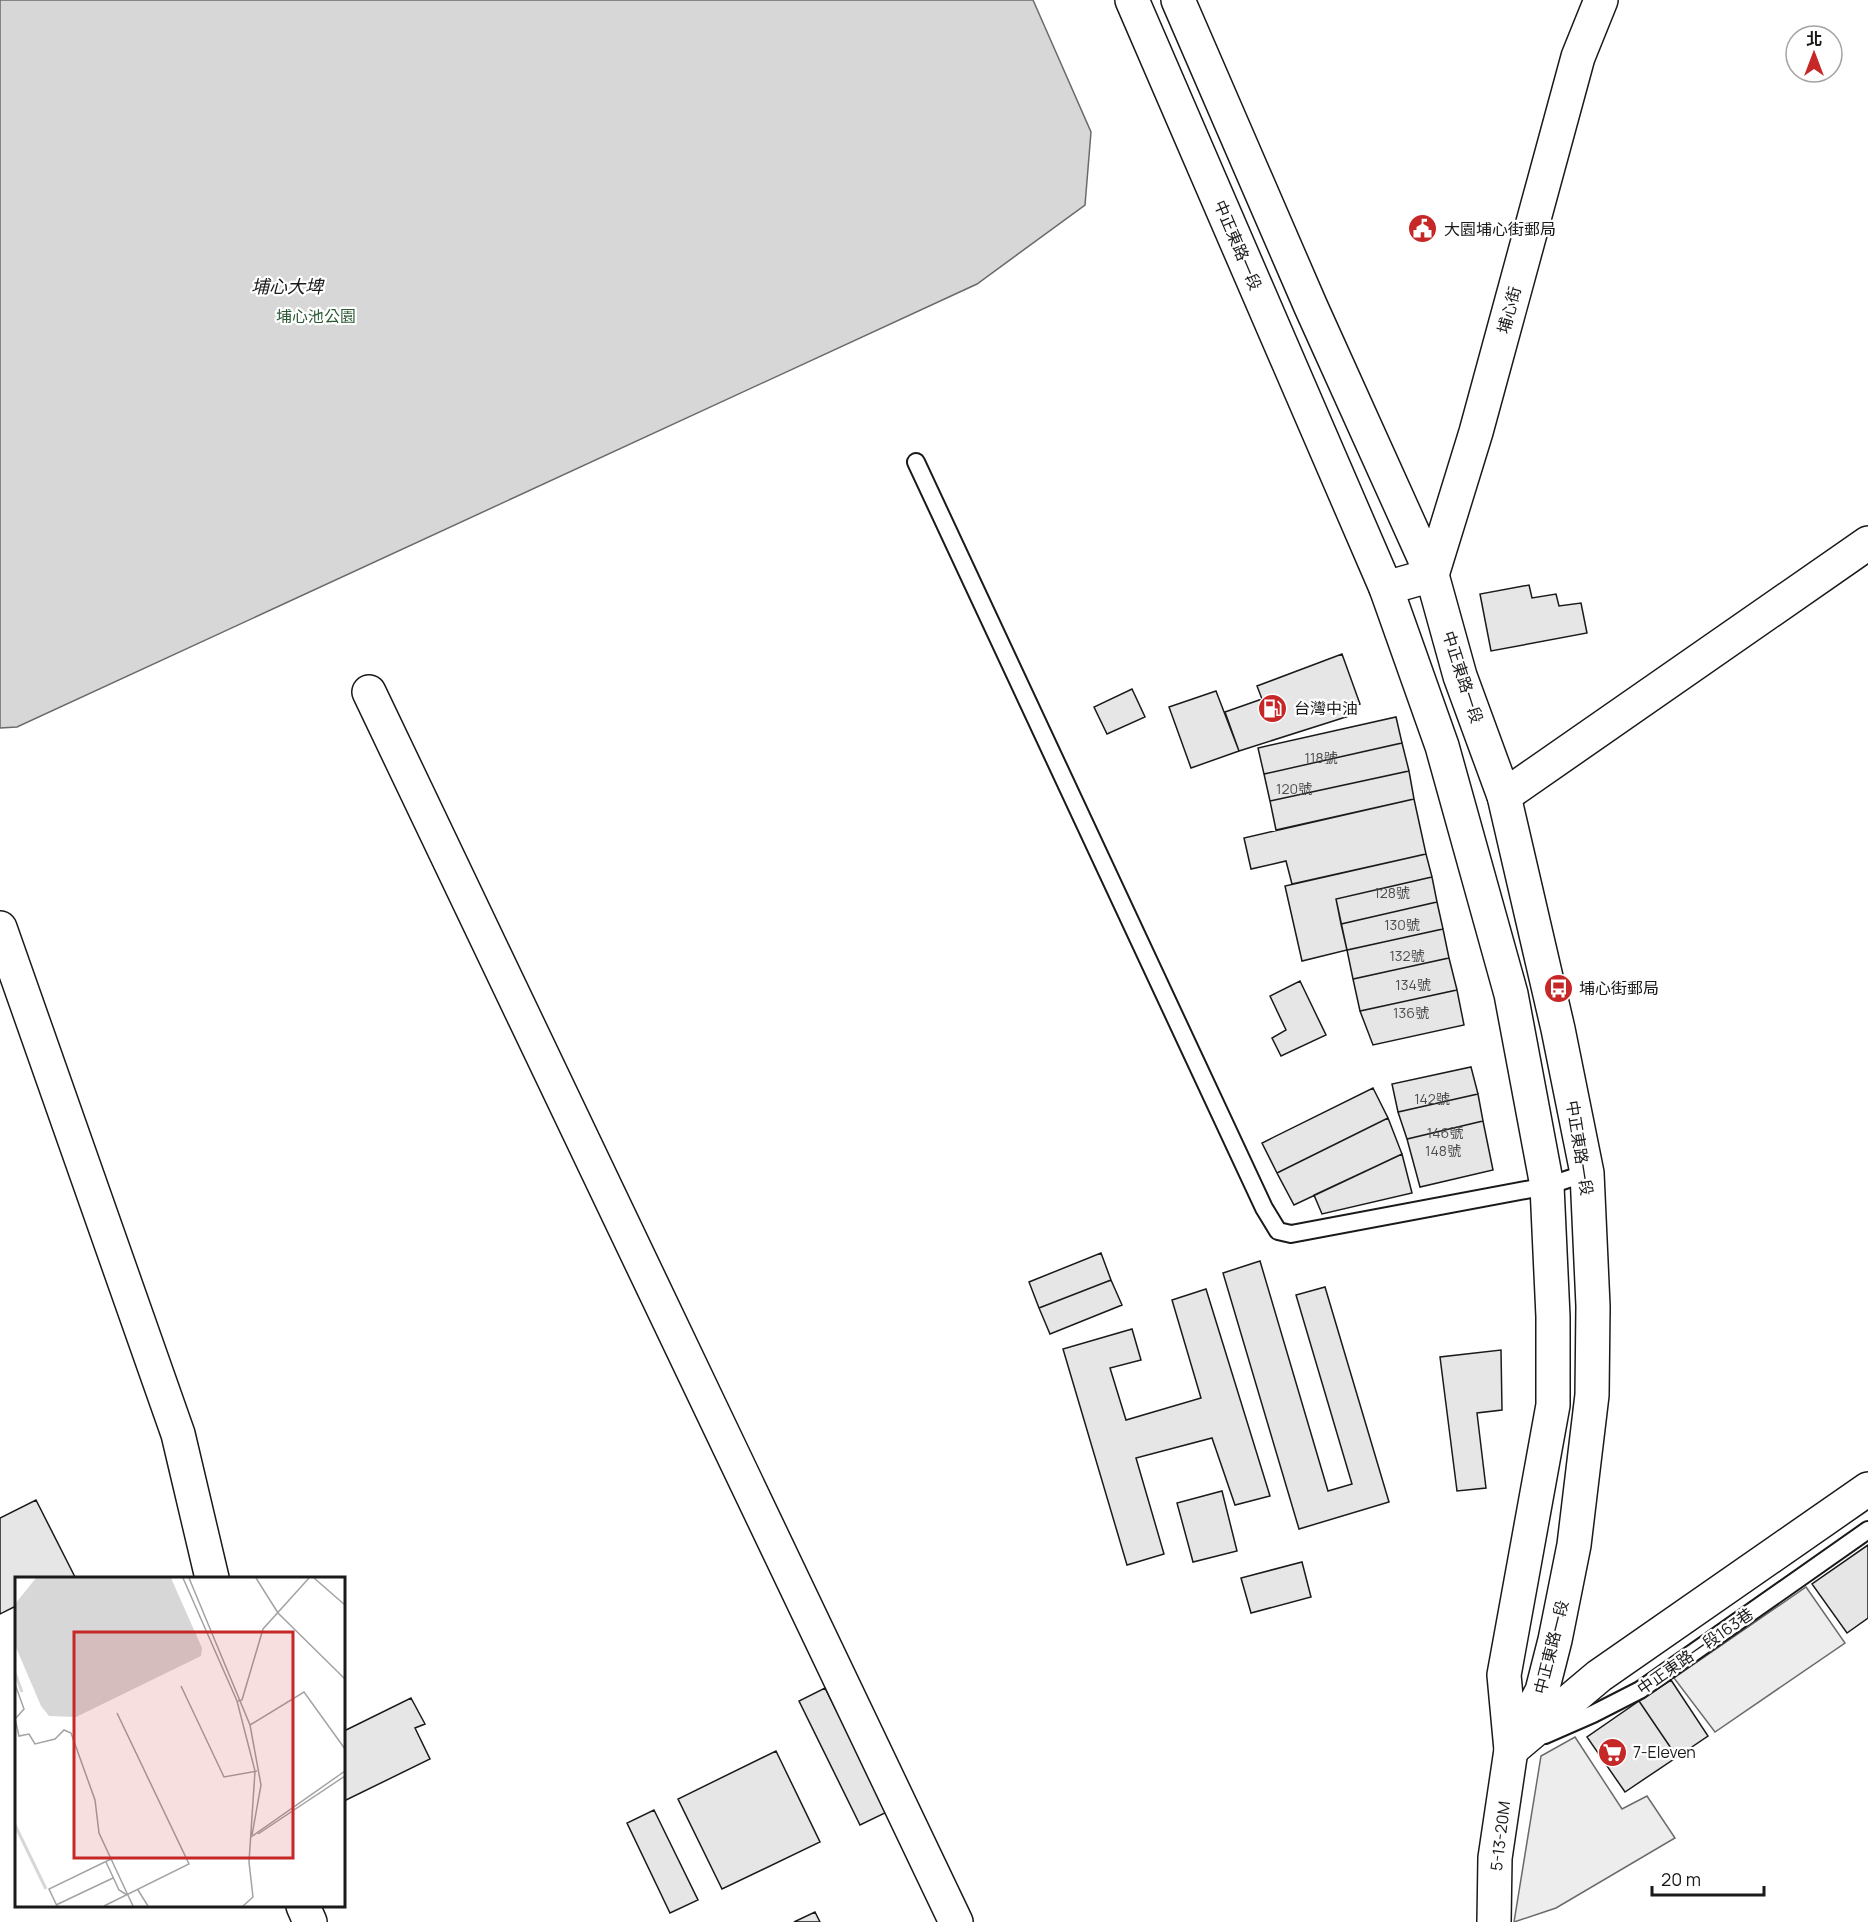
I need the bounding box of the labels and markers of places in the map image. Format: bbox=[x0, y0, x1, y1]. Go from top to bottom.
public building icon: 大園埔心街郵局 bbox=[1407, 213, 1439, 245]
place label: 大園埔心街郵局 bbox=[1444, 218, 1556, 240]
fuel station icon: 台灣中油 bbox=[1257, 692, 1289, 724]
place label: 台灣中油 bbox=[1294, 697, 1358, 719]
bus stop icon: 埔心街郵局 bbox=[1542, 972, 1574, 1004]
place label: 埔心街郵局 bbox=[1579, 977, 1659, 999]
supermarket icon: 7-Eleven bbox=[1596, 1736, 1628, 1768]
place label: 7-Eleven bbox=[1633, 1741, 1696, 1763]

